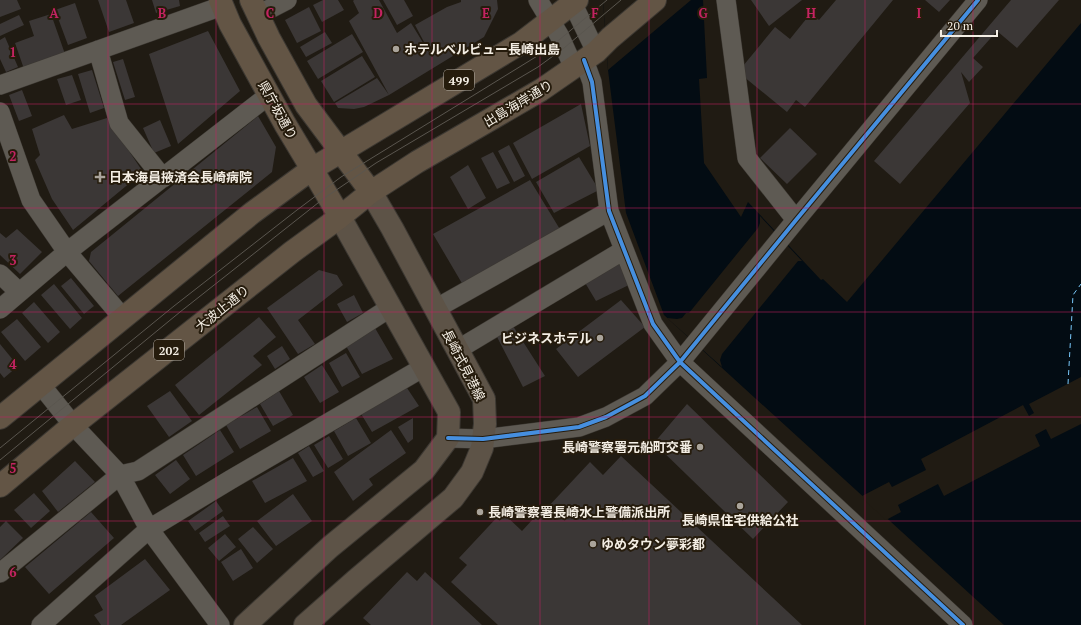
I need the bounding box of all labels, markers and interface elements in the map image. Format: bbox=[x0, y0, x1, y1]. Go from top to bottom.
text: A bbox=[49, 4, 59, 22]
text: B bbox=[158, 4, 166, 22]
text: C bbox=[266, 4, 274, 22]
text: D bbox=[373, 4, 383, 22]
text: E bbox=[482, 4, 490, 22]
text: F bbox=[591, 4, 599, 22]
text: G bbox=[698, 4, 708, 22]
text: H bbox=[806, 4, 816, 22]
text: I bbox=[917, 4, 922, 22]
scale bar bbox=[941, 12, 997, 38]
text: 20 m bbox=[947, 18, 974, 33]
place label: ホテルベルビュー長崎出島 bbox=[404, 40, 560, 58]
text: 1 bbox=[9, 43, 17, 61]
marker: ホテルベルビュー長崎出島 bbox=[391, 44, 401, 54]
road number: 499 bbox=[444, 70, 474, 90]
street label: 出島海岸通り bbox=[480, 75, 556, 131]
street label: 県庁坂通り bbox=[254, 77, 302, 143]
text: 2 bbox=[9, 147, 17, 165]
place label: 日本海員掖済会長崎病院 bbox=[109, 168, 252, 186]
marker: 日本海員掖済会長崎病院 bbox=[94, 171, 106, 183]
text: 3 bbox=[9, 251, 17, 269]
street label: 大波止通り bbox=[191, 281, 253, 335]
street label: 長崎式見港線 bbox=[438, 326, 490, 404]
place label: ビジネスホテル bbox=[501, 329, 592, 347]
marker: ビジネスホテル bbox=[595, 333, 605, 343]
road number: 202 bbox=[154, 340, 184, 360]
text: 4 bbox=[9, 355, 17, 373]
place label: 長崎警察署元船町交番 bbox=[562, 438, 692, 456]
marker: 長崎警察署元船町交番 bbox=[695, 442, 705, 452]
text: 5 bbox=[9, 459, 17, 477]
marker: 長崎県住宅供給公社 bbox=[735, 501, 745, 511]
place label: 長崎警察署長崎水上警備派出所 bbox=[488, 503, 670, 521]
marker: 長崎警察署長崎水上警備派出所 bbox=[475, 507, 485, 517]
place label: 長崎県住宅供給公社 bbox=[681, 511, 799, 529]
place label: ゆめタウン夢彩都 bbox=[601, 535, 705, 553]
marker: ゆめタウン夢彩都 bbox=[588, 539, 598, 549]
text: 6 bbox=[9, 563, 17, 581]

